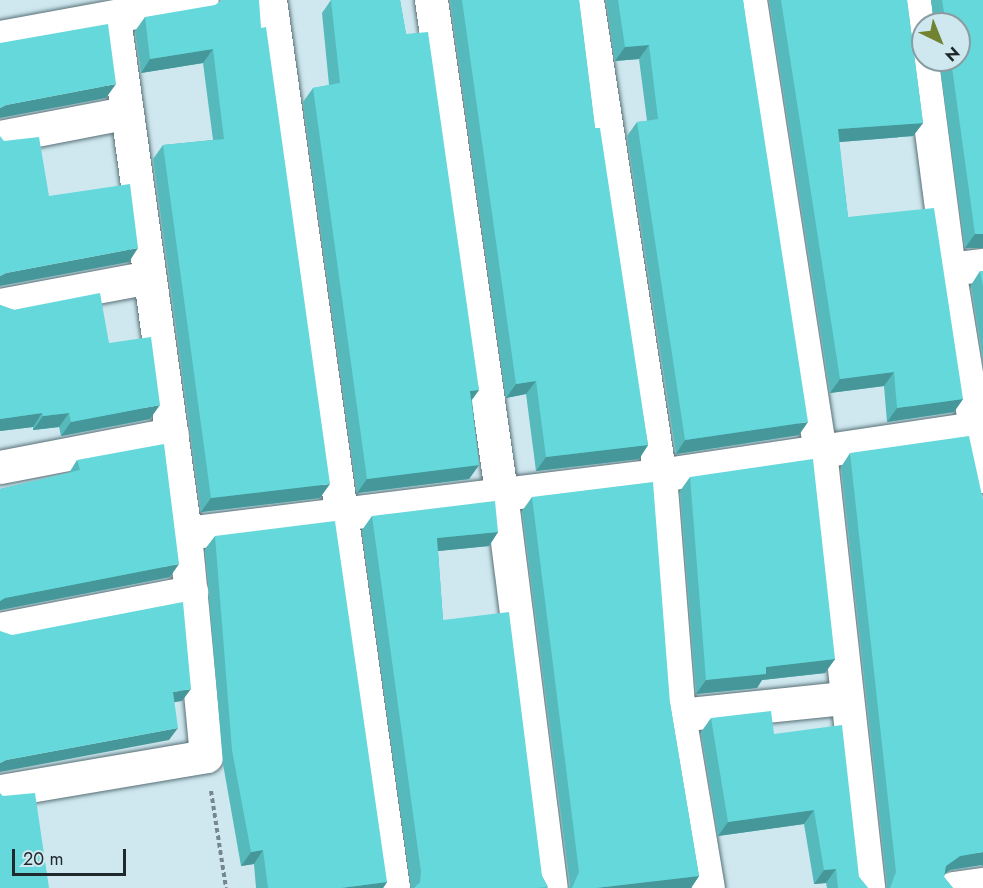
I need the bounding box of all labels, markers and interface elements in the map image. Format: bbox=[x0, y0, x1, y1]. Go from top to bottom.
north arrow bbox=[911, 12, 971, 72]
text: N bbox=[940, 41, 965, 67]
scale bar bbox=[15, 837, 129, 875]
text: 20 m bbox=[23, 846, 63, 872]

